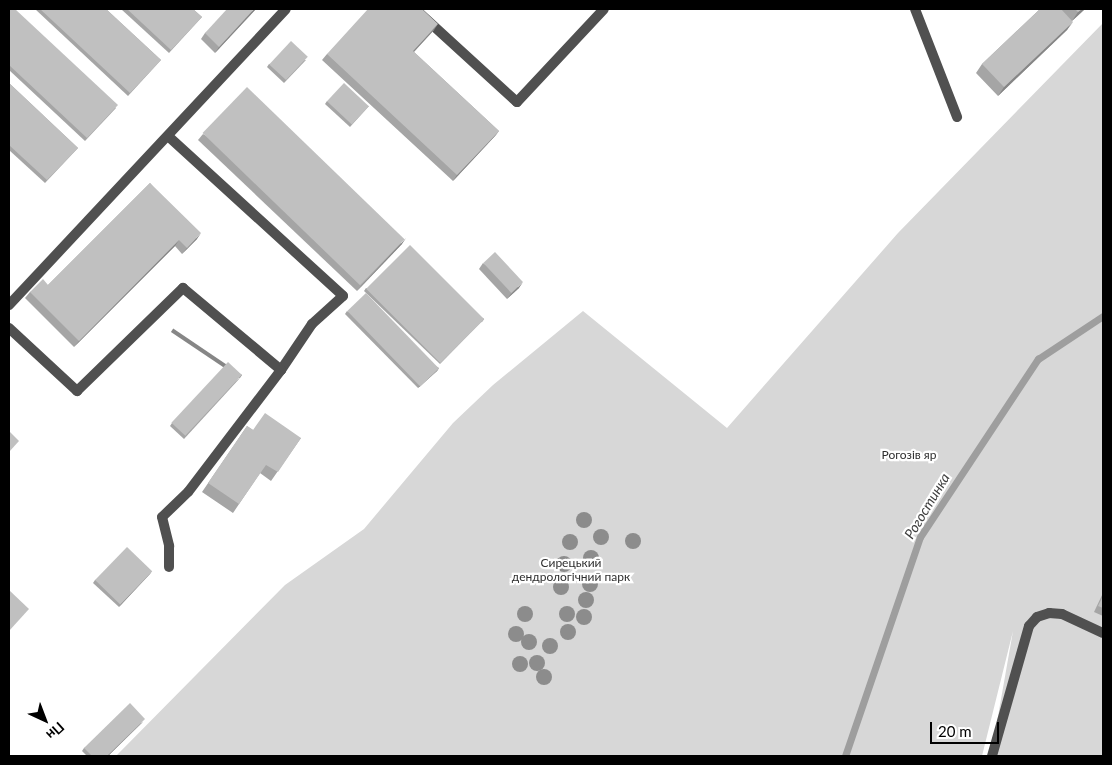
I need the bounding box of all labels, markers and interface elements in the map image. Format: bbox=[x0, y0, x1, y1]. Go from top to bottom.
park label: Рогозів яр bbox=[882, 448, 936, 462]
water label: Рогостинка bbox=[901, 470, 953, 542]
park label: Сирецький дендрологічний парк bbox=[512, 556, 630, 584]
north arrow bbox=[20, 695, 70, 745]
scale bar bbox=[932, 712, 1001, 744]
text: Пн bbox=[43, 719, 68, 744]
text: 20 m bbox=[938, 722, 972, 740]

